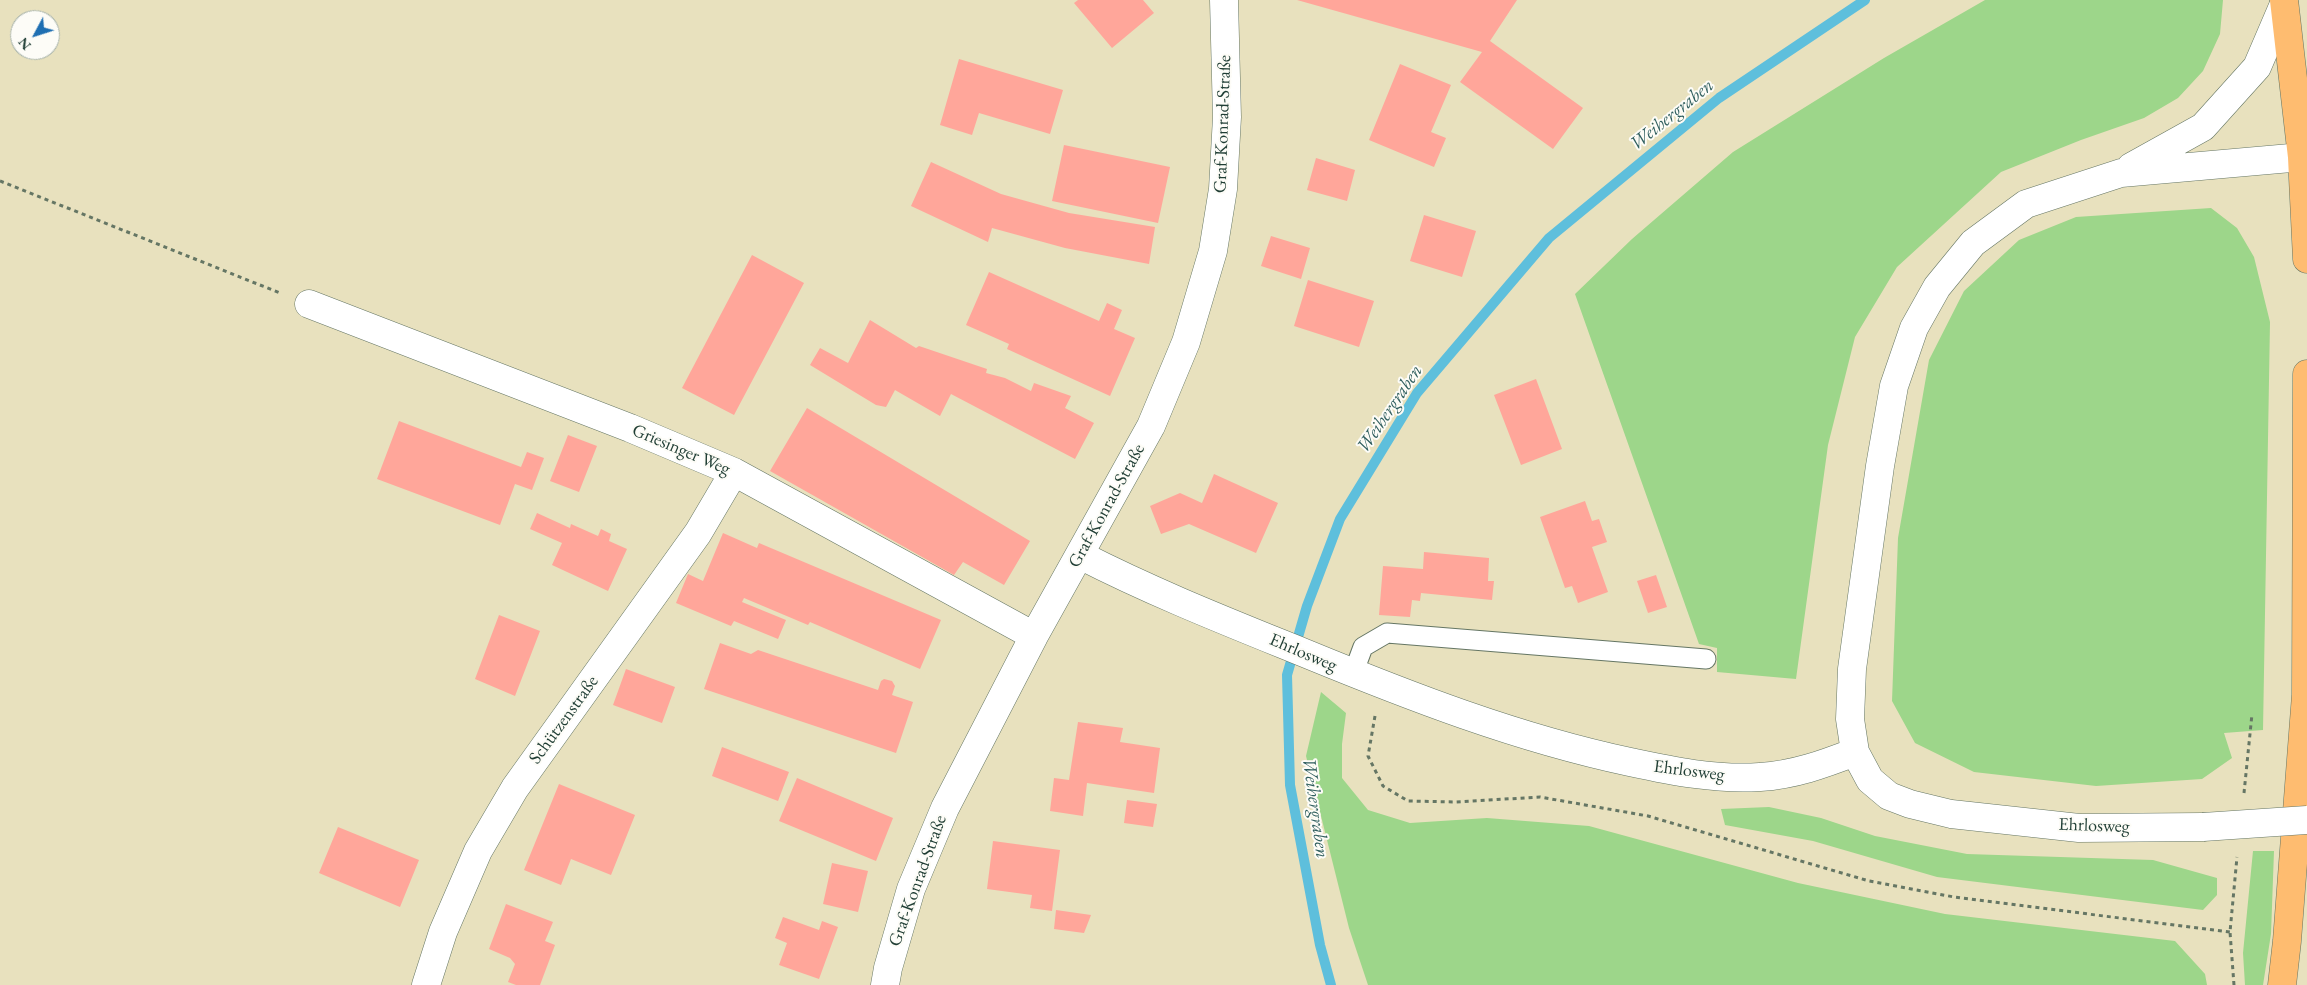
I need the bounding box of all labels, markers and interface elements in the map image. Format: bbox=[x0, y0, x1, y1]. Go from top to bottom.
north arrow bbox=[10, 10, 60, 60]
text: N bbox=[14, 34, 35, 54]
street label: Graf-Konrad-Straße bbox=[1210, 55, 1236, 193]
water label: Weihergraben bbox=[1626, 74, 1718, 156]
water label: Weihergraben bbox=[1352, 361, 1428, 457]
street label: Griesinger Weg bbox=[629, 420, 733, 480]
street label: Graf-Konrad-Straße bbox=[1064, 440, 1150, 572]
street label: Ehrlosweg bbox=[1266, 629, 1340, 677]
street label: Schützenstraße bbox=[525, 672, 603, 768]
water label: Weihergraben bbox=[1297, 756, 1333, 860]
street label: Ehrlosweg bbox=[1652, 756, 1726, 786]
street label: Graf-Konrad-Straße bbox=[884, 812, 952, 950]
street label: Ehrlosweg bbox=[2058, 814, 2130, 838]

